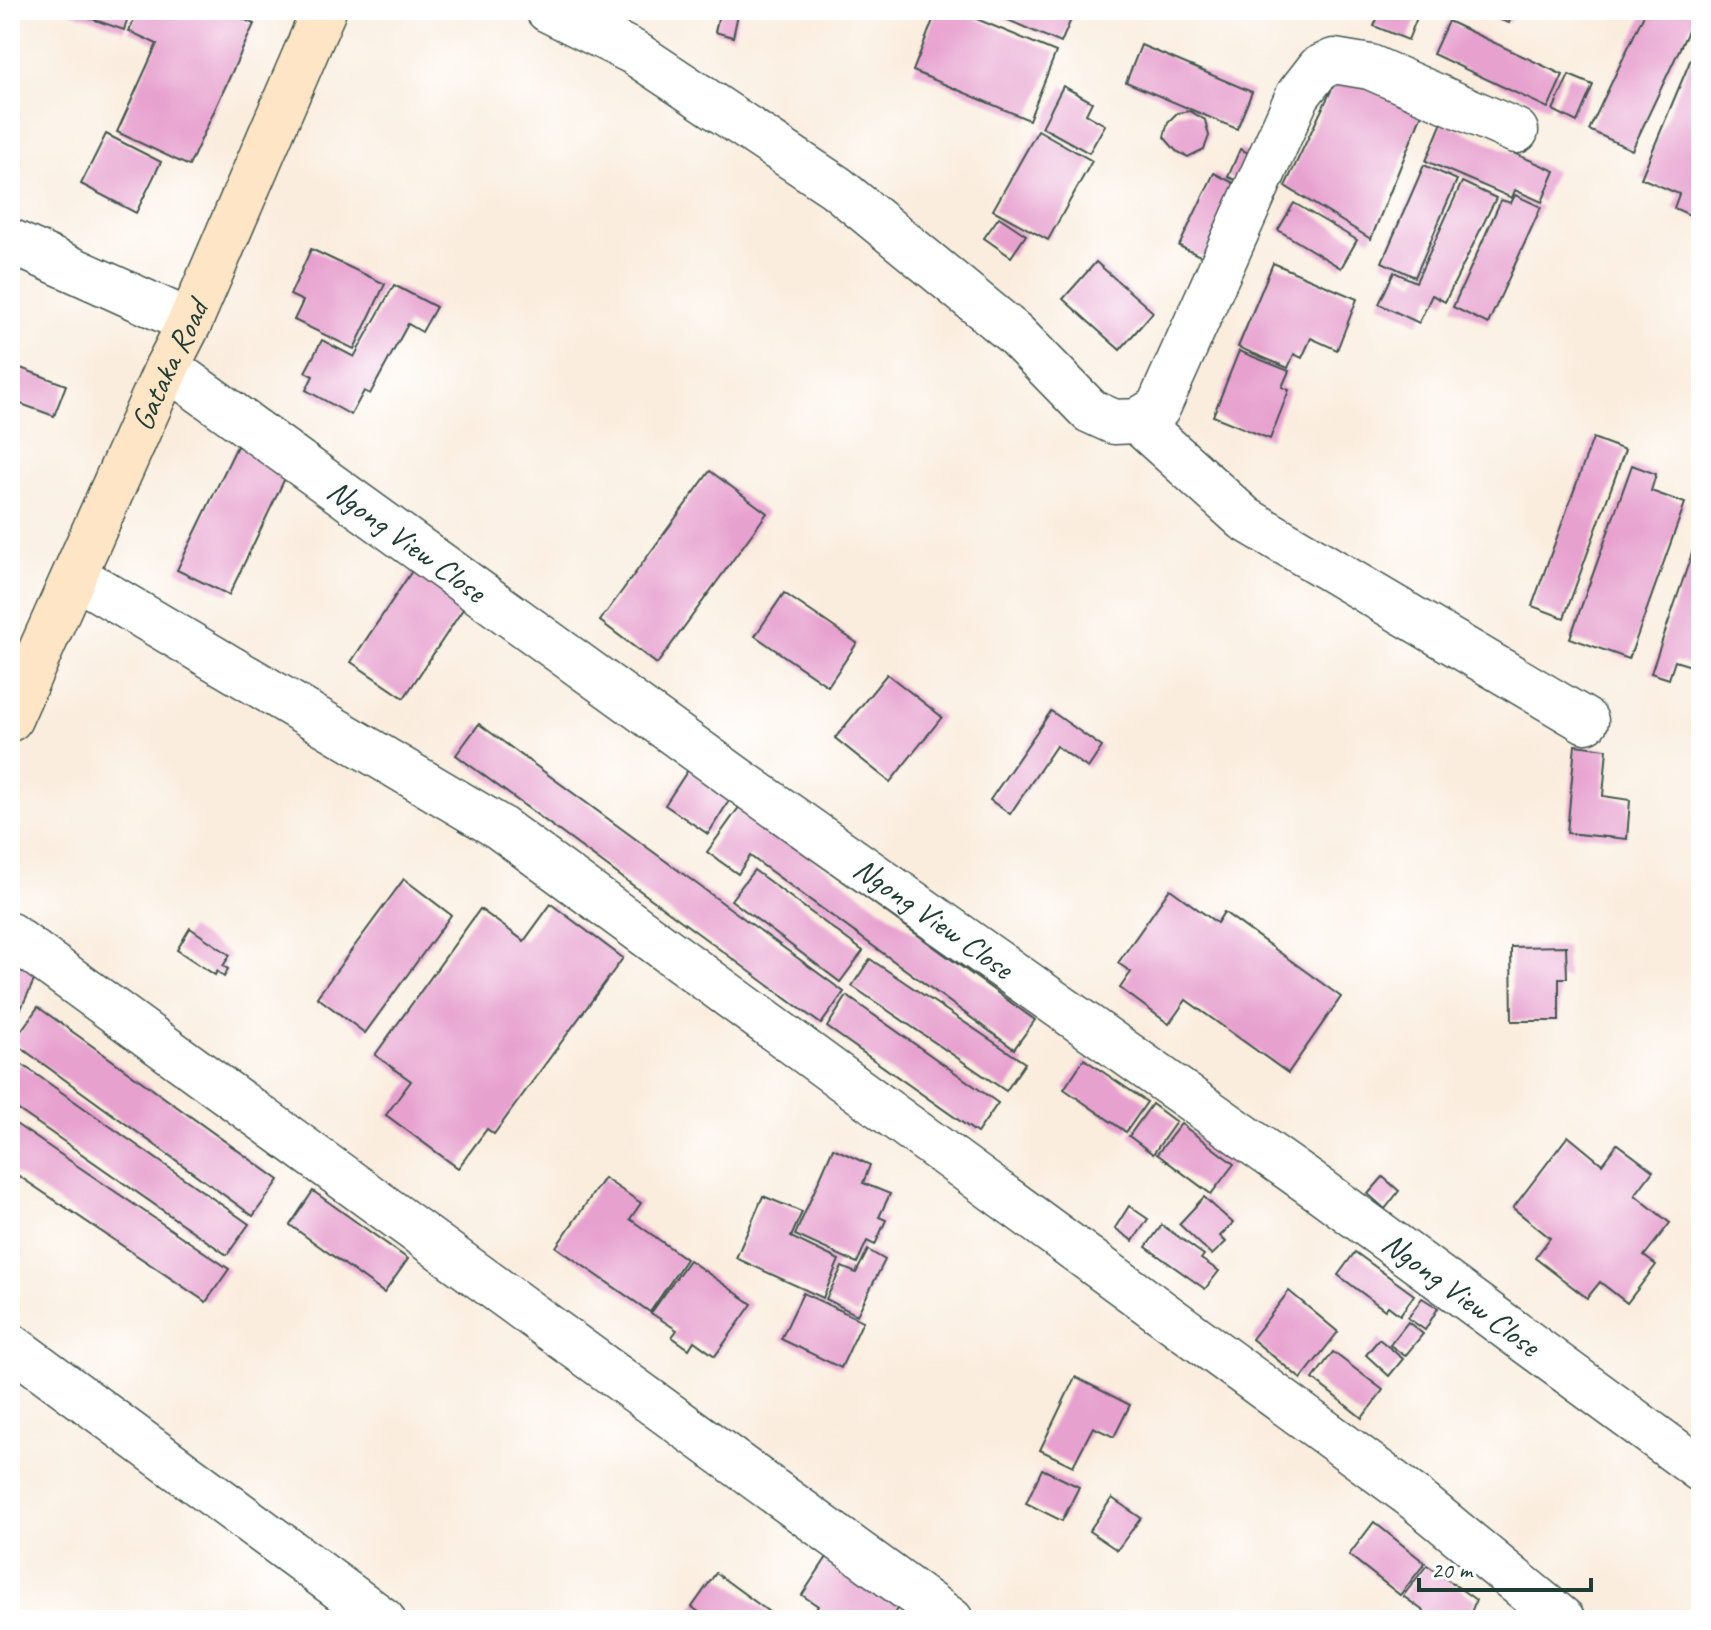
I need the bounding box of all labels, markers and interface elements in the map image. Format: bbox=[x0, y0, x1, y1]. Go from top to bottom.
street label: Gataka Road bbox=[121, 290, 220, 437]
street label: Ngong View Close bbox=[319, 470, 496, 613]
street label: Ngong View Close bbox=[846, 848, 1023, 990]
street label: Ngong View Close bbox=[1374, 1223, 1550, 1367]
scale bar bbox=[1419, 1542, 1591, 1592]
text: 20 m bbox=[1431, 1555, 1474, 1585]

